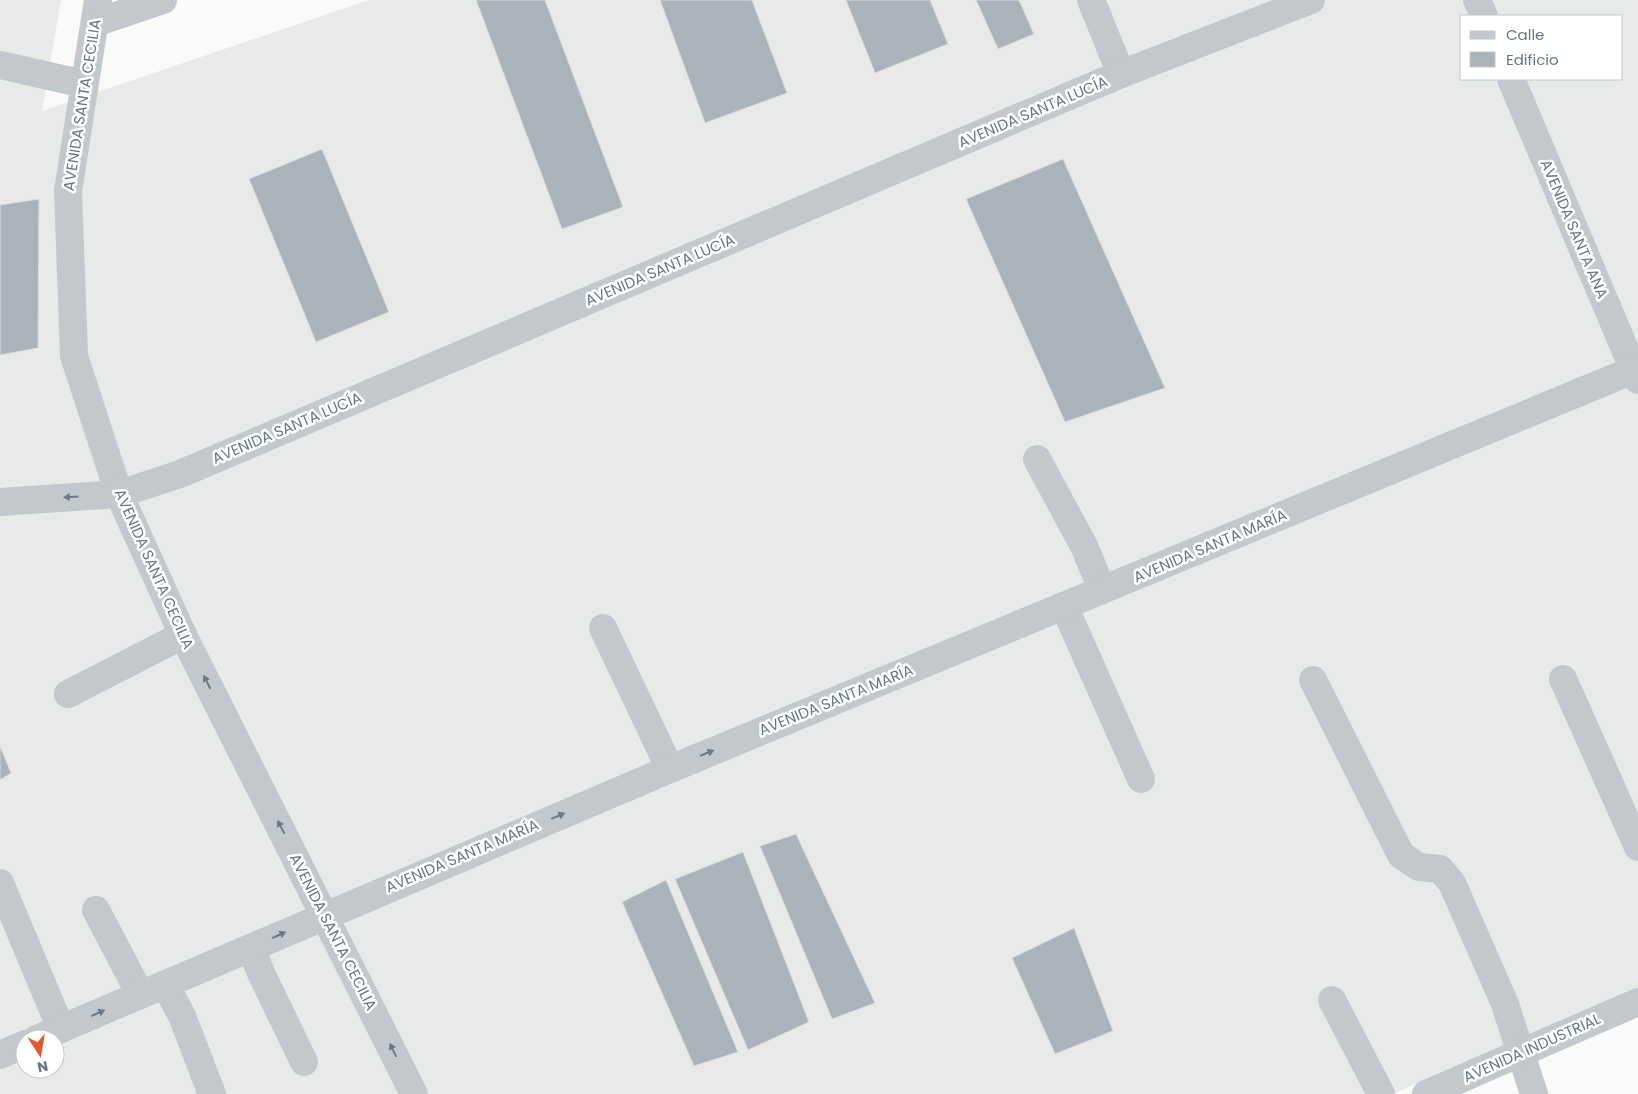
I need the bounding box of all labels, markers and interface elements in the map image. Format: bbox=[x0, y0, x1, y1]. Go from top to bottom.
legend bbox=[1460, 15, 1623, 80]
street label: AVENIDA SANTA CECILIA bbox=[58, 18, 105, 192]
text: Calle bbox=[1506, 24, 1544, 45]
text: Edificio bbox=[1506, 49, 1559, 70]
street label: AVENIDA SANTA LUCÍA bbox=[955, 71, 1111, 153]
street label: AVENIDA SANTA ANA bbox=[1536, 156, 1613, 302]
street label: AVENIDA SANTA LUCÍA bbox=[582, 229, 738, 311]
street label: AVENIDA SANTA LUCÍA bbox=[209, 387, 365, 469]
street label: AVENIDA SANTA CECILIA bbox=[110, 485, 199, 652]
one-way arrow bbox=[62, 494, 78, 502]
street label: AVENIDA SANTA MARÍA bbox=[1130, 504, 1290, 587]
street label: AVENIDA SANTA MARÍA bbox=[756, 659, 916, 740]
one-way arrow bbox=[203, 675, 211, 689]
one-way arrow bbox=[700, 749, 714, 757]
one-way arrow bbox=[550, 812, 565, 820]
street label: AVENIDA SANTA MARÍA bbox=[382, 814, 542, 897]
one-way arrow bbox=[277, 820, 285, 834]
street label: AVENIDA SANTA CECILIA bbox=[285, 850, 382, 1014]
one-way arrow bbox=[272, 930, 286, 938]
one-way arrow bbox=[91, 1008, 105, 1016]
street label: AVENIDA INDUSTRIAL bbox=[1460, 1008, 1604, 1087]
north arrow bbox=[15, 1029, 65, 1079]
one-way arrow bbox=[389, 1043, 397, 1057]
text: N bbox=[35, 1056, 50, 1078]

